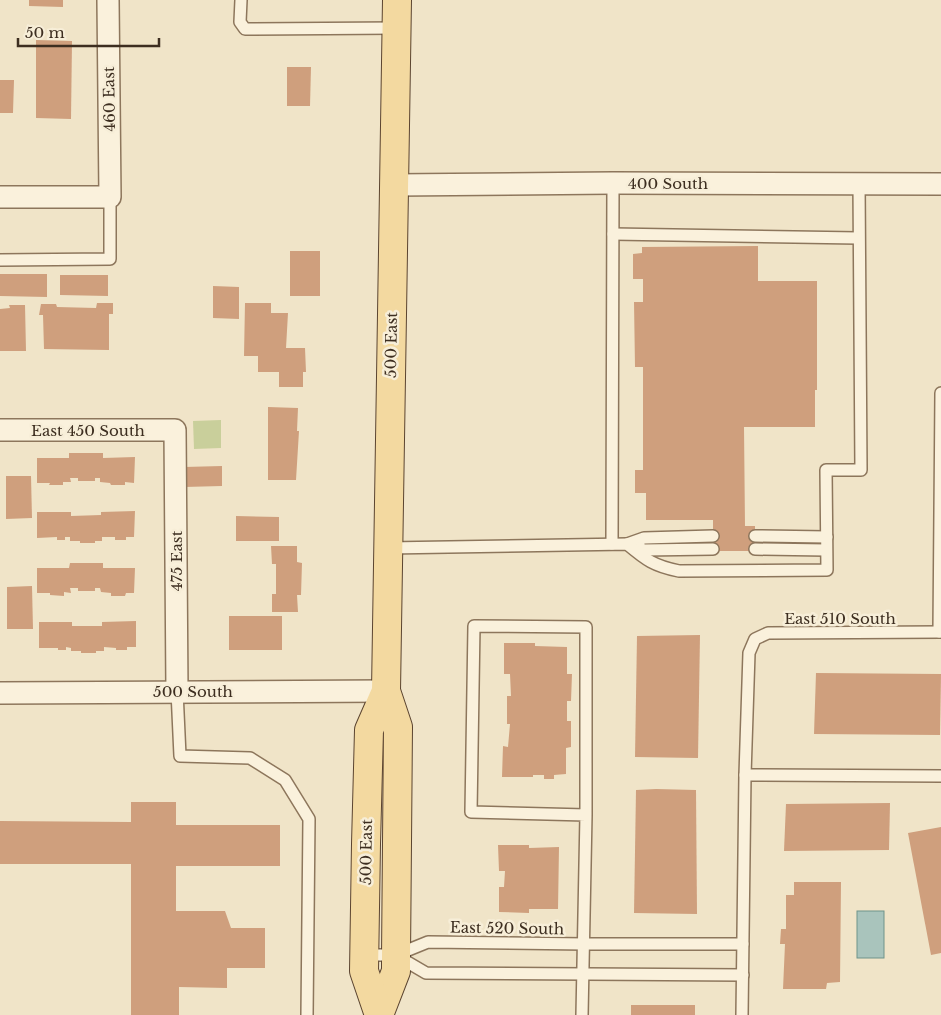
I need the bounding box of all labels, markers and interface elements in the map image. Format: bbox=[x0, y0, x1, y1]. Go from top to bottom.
scale bar bbox=[18, 15, 159, 47]
text: 50 m bbox=[25, 23, 65, 42]
street label: 460 East bbox=[99, 66, 119, 132]
street label: 400 South bbox=[628, 174, 708, 193]
street label: 500 East bbox=[381, 312, 401, 378]
street label: East 450 South bbox=[31, 421, 145, 440]
street label: 475 East bbox=[167, 530, 186, 591]
street label: East 510 South bbox=[784, 609, 896, 628]
street label: 500 South bbox=[153, 682, 233, 701]
street label: 500 East bbox=[356, 819, 376, 885]
street label: East 520 South bbox=[450, 918, 564, 938]

